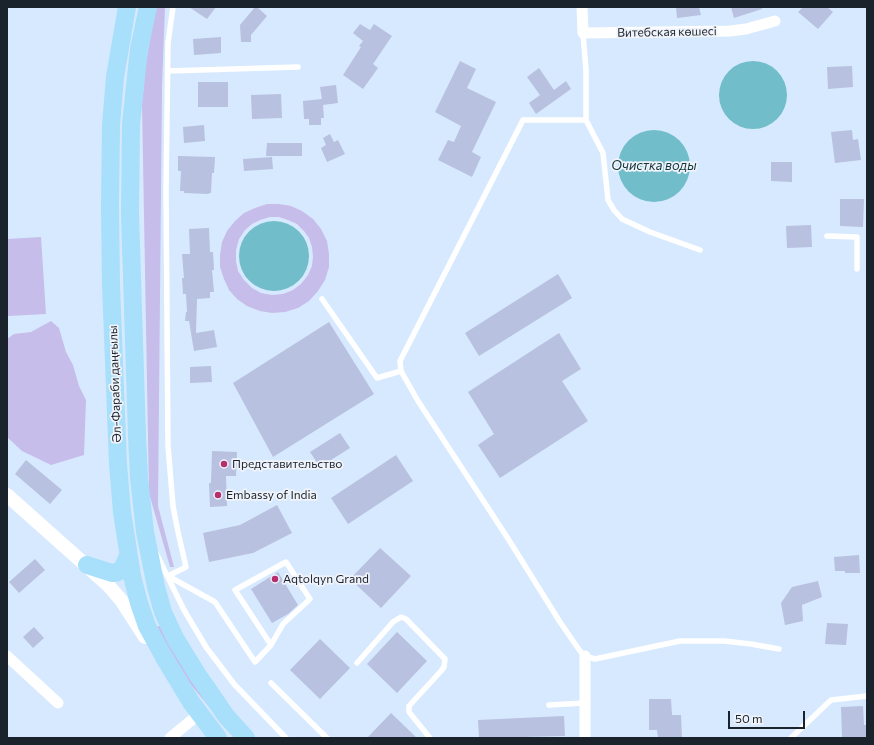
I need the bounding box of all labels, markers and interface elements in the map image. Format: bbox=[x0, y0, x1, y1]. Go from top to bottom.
street label: Витебская көшесі bbox=[617, 24, 717, 40]
water label: Очистка воды bbox=[611, 158, 697, 174]
street label: Әл-Фараби даңғылы bbox=[106, 325, 124, 443]
place label: Представительство bbox=[232, 457, 342, 471]
marker: Представительство bbox=[219, 459, 229, 469]
place label: Embassy of India bbox=[226, 488, 317, 502]
marker: Embassy of India bbox=[213, 490, 223, 500]
place label: Aqtolqyn Grand bbox=[283, 572, 369, 586]
marker: Aqtolqyn Grand bbox=[270, 574, 280, 584]
scale bar bbox=[730, 703, 807, 729]
text: 50 m bbox=[735, 711, 763, 725]

